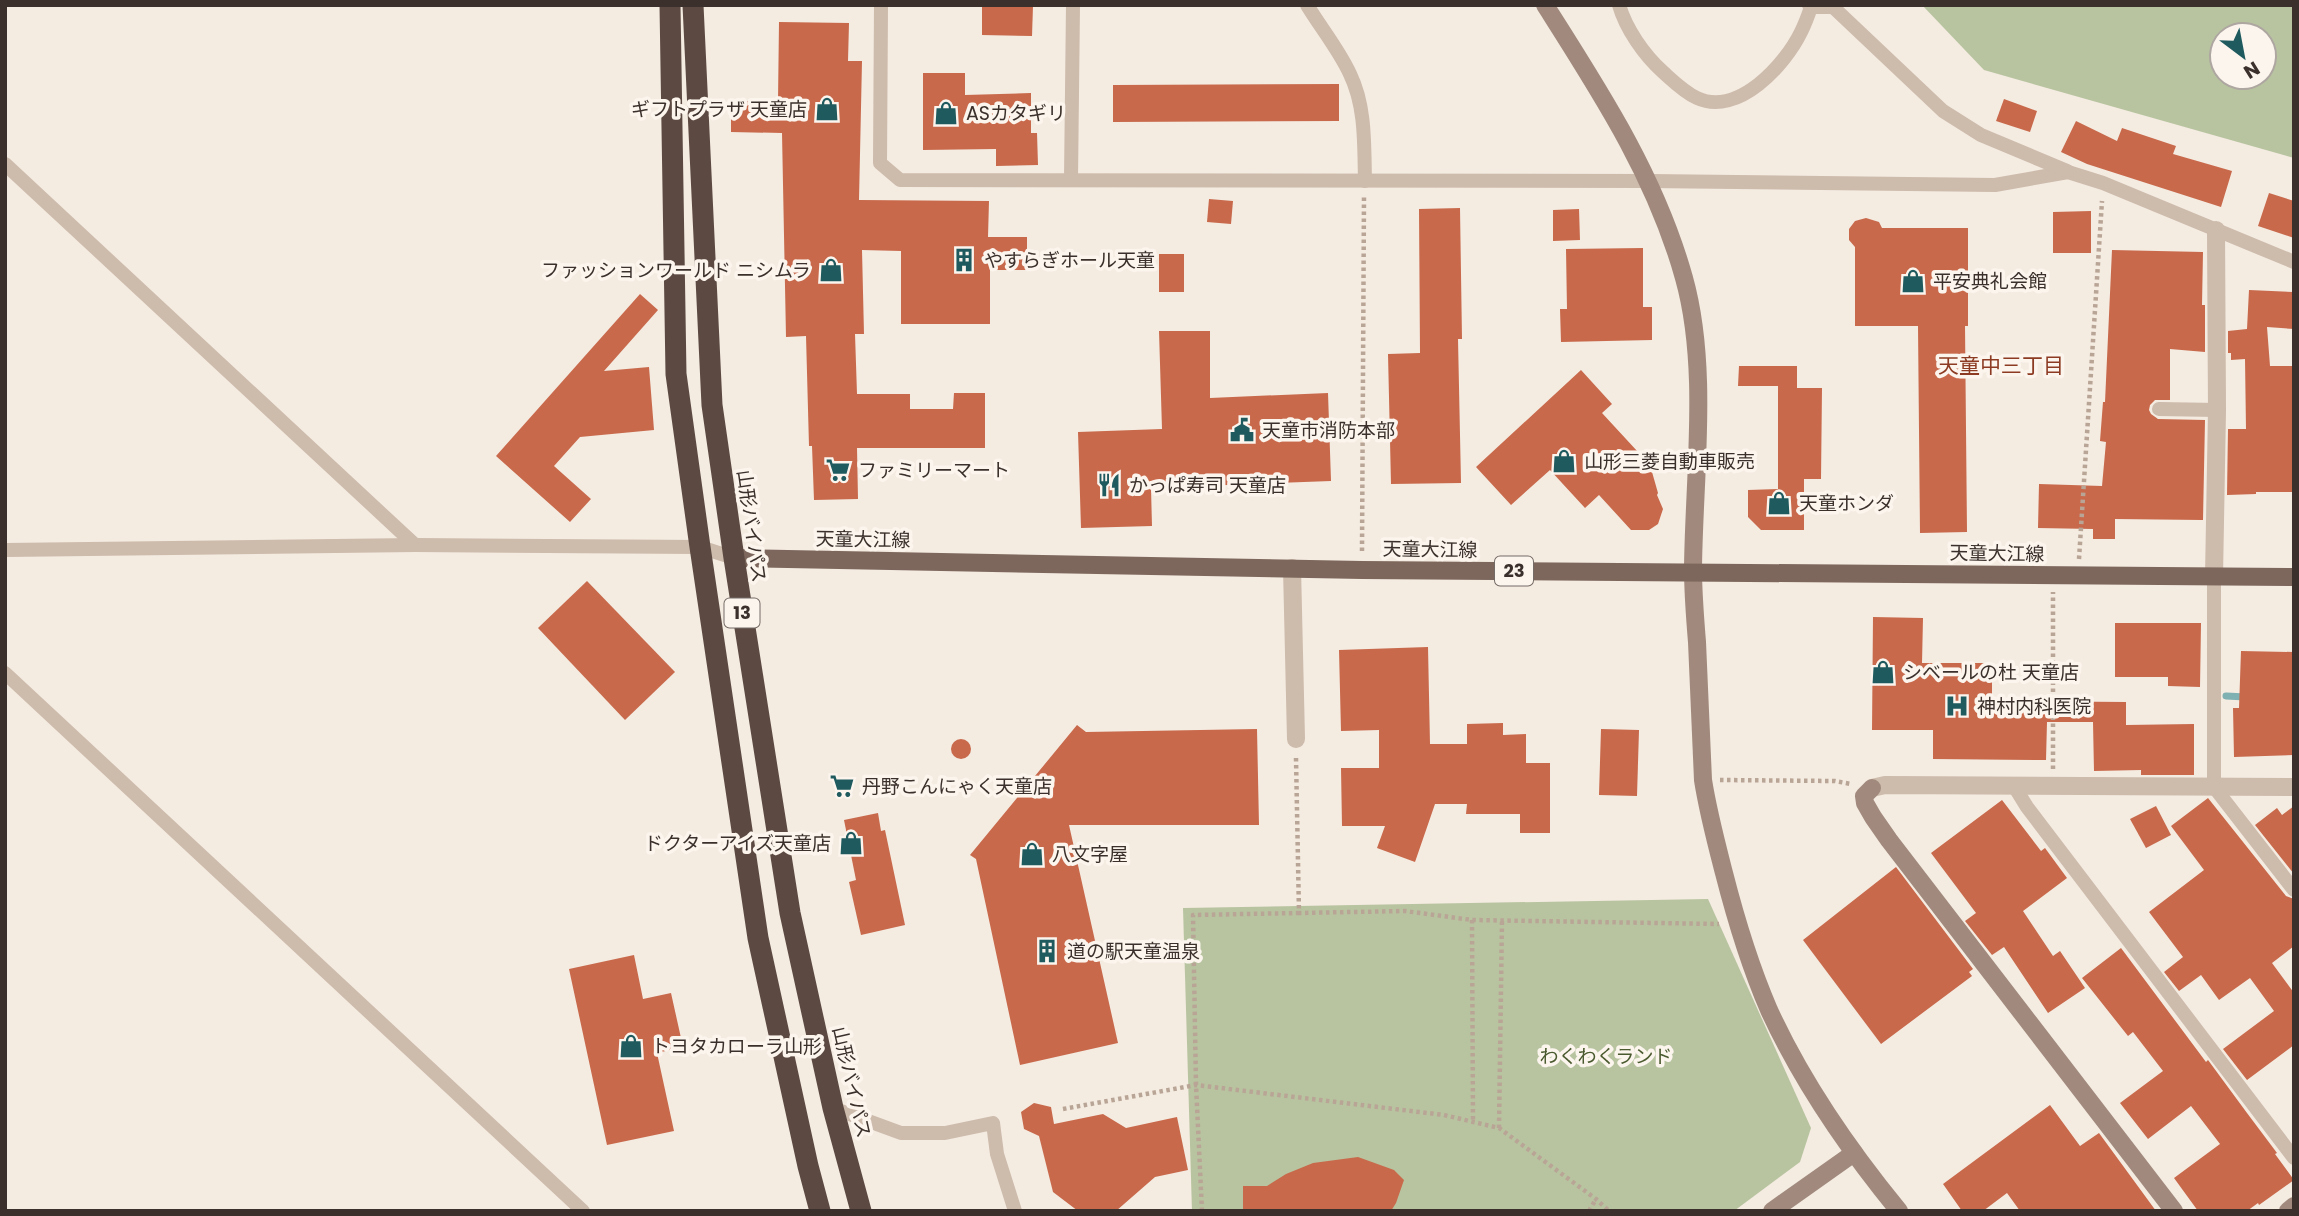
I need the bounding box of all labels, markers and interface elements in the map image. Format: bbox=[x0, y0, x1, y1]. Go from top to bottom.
north arrow bbox=[2208, 21, 2278, 91]
text: N bbox=[2239, 55, 2265, 85]
shop icon: ギフトプラザ 天童店 bbox=[813, 95, 841, 123]
place label: ギフトプラザ 天童店 bbox=[631, 96, 807, 123]
shop icon: ASカタギリ bbox=[932, 99, 960, 127]
place label: ASカタギリ bbox=[966, 100, 1066, 127]
building icon: やすらぎホール天童 bbox=[950, 246, 978, 274]
place label: やすらぎホール天童 bbox=[984, 247, 1155, 274]
shop icon: ファッションワールド ニシムラ bbox=[817, 256, 845, 284]
place label: ファッションワールド ニシムラ bbox=[541, 257, 811, 284]
shop icon: 平安典礼会館 bbox=[1899, 267, 1927, 295]
place label: 平安典礼会館 bbox=[1933, 268, 2047, 295]
district label: 天童中三丁目 bbox=[1938, 351, 2064, 380]
public building icon: 天童市消防本部 bbox=[1228, 416, 1256, 444]
place label: 天童市消防本部 bbox=[1262, 417, 1395, 444]
shop icon: 山形三菱自動車販売 bbox=[1550, 447, 1578, 475]
place label: 山形三菱自動車販売 bbox=[1584, 448, 1755, 475]
supermarket icon: ファミリーマート bbox=[824, 456, 852, 484]
place label: ファミリーマート bbox=[858, 457, 1010, 484]
street label: 山形バイパス bbox=[730, 468, 773, 584]
restaurant icon: かっぱ寿司 天童店 bbox=[1095, 471, 1123, 499]
place label: かっぱ寿司 天童店 bbox=[1129, 472, 1286, 499]
shop icon: 天童ホンダ bbox=[1765, 489, 1793, 517]
place label: 天童ホンダ bbox=[1799, 490, 1894, 517]
street label: 天童大江線 bbox=[815, 525, 911, 554]
street label: 天童大江線 bbox=[1382, 535, 1478, 564]
street label: 天童大江線 bbox=[1949, 539, 2045, 568]
road number: 23 bbox=[1495, 556, 1533, 586]
road number: 13 bbox=[724, 598, 760, 628]
shop icon: シベールの杜 天童店 bbox=[1869, 658, 1897, 686]
place label: シベールの杜 天童店 bbox=[1903, 659, 2079, 686]
hospital icon: 神村内科医院 bbox=[1943, 692, 1971, 720]
place label: 神村内科医院 bbox=[1977, 693, 2091, 720]
supermarket icon: 丹野こんにゃく天童店 bbox=[828, 772, 856, 800]
place label: 丹野こんにゃく天童店 bbox=[862, 773, 1052, 800]
shop icon: ドクターアイズ天童店 bbox=[837, 829, 865, 857]
place label: ドクターアイズ天童店 bbox=[644, 830, 831, 857]
shop icon: 八文字屋 bbox=[1018, 840, 1046, 868]
place label: 八文字屋 bbox=[1052, 841, 1128, 868]
building icon: 道の駅天童温泉 bbox=[1033, 937, 1061, 965]
place label: 道の駅天童温泉 bbox=[1067, 938, 1200, 965]
street label: 山形バイパス bbox=[826, 1024, 877, 1141]
shop icon: トヨタカローラ山形 bbox=[617, 1032, 645, 1060]
place label: トヨタカローラ山形 bbox=[651, 1033, 822, 1060]
park label: わくわくランド bbox=[1539, 1043, 1673, 1070]

